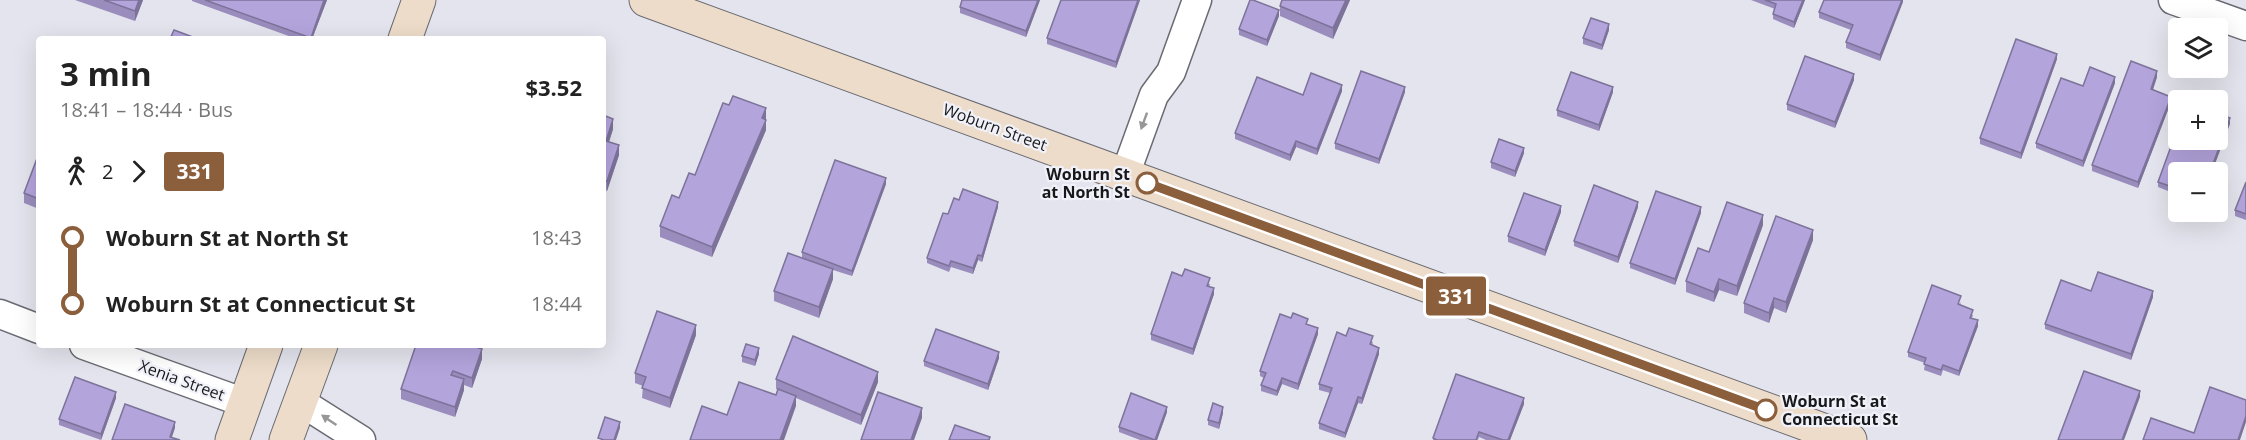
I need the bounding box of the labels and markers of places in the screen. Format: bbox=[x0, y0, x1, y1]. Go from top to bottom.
place label: Woburn St at North St bbox=[1042, 163, 1130, 203]
marker: Woburn St at North St bbox=[1136, 172, 1158, 194]
place label: Woburn St at Connecticut St bbox=[1782, 390, 1898, 430]
marker: Woburn St at Connecticut St bbox=[1755, 399, 1777, 421]

